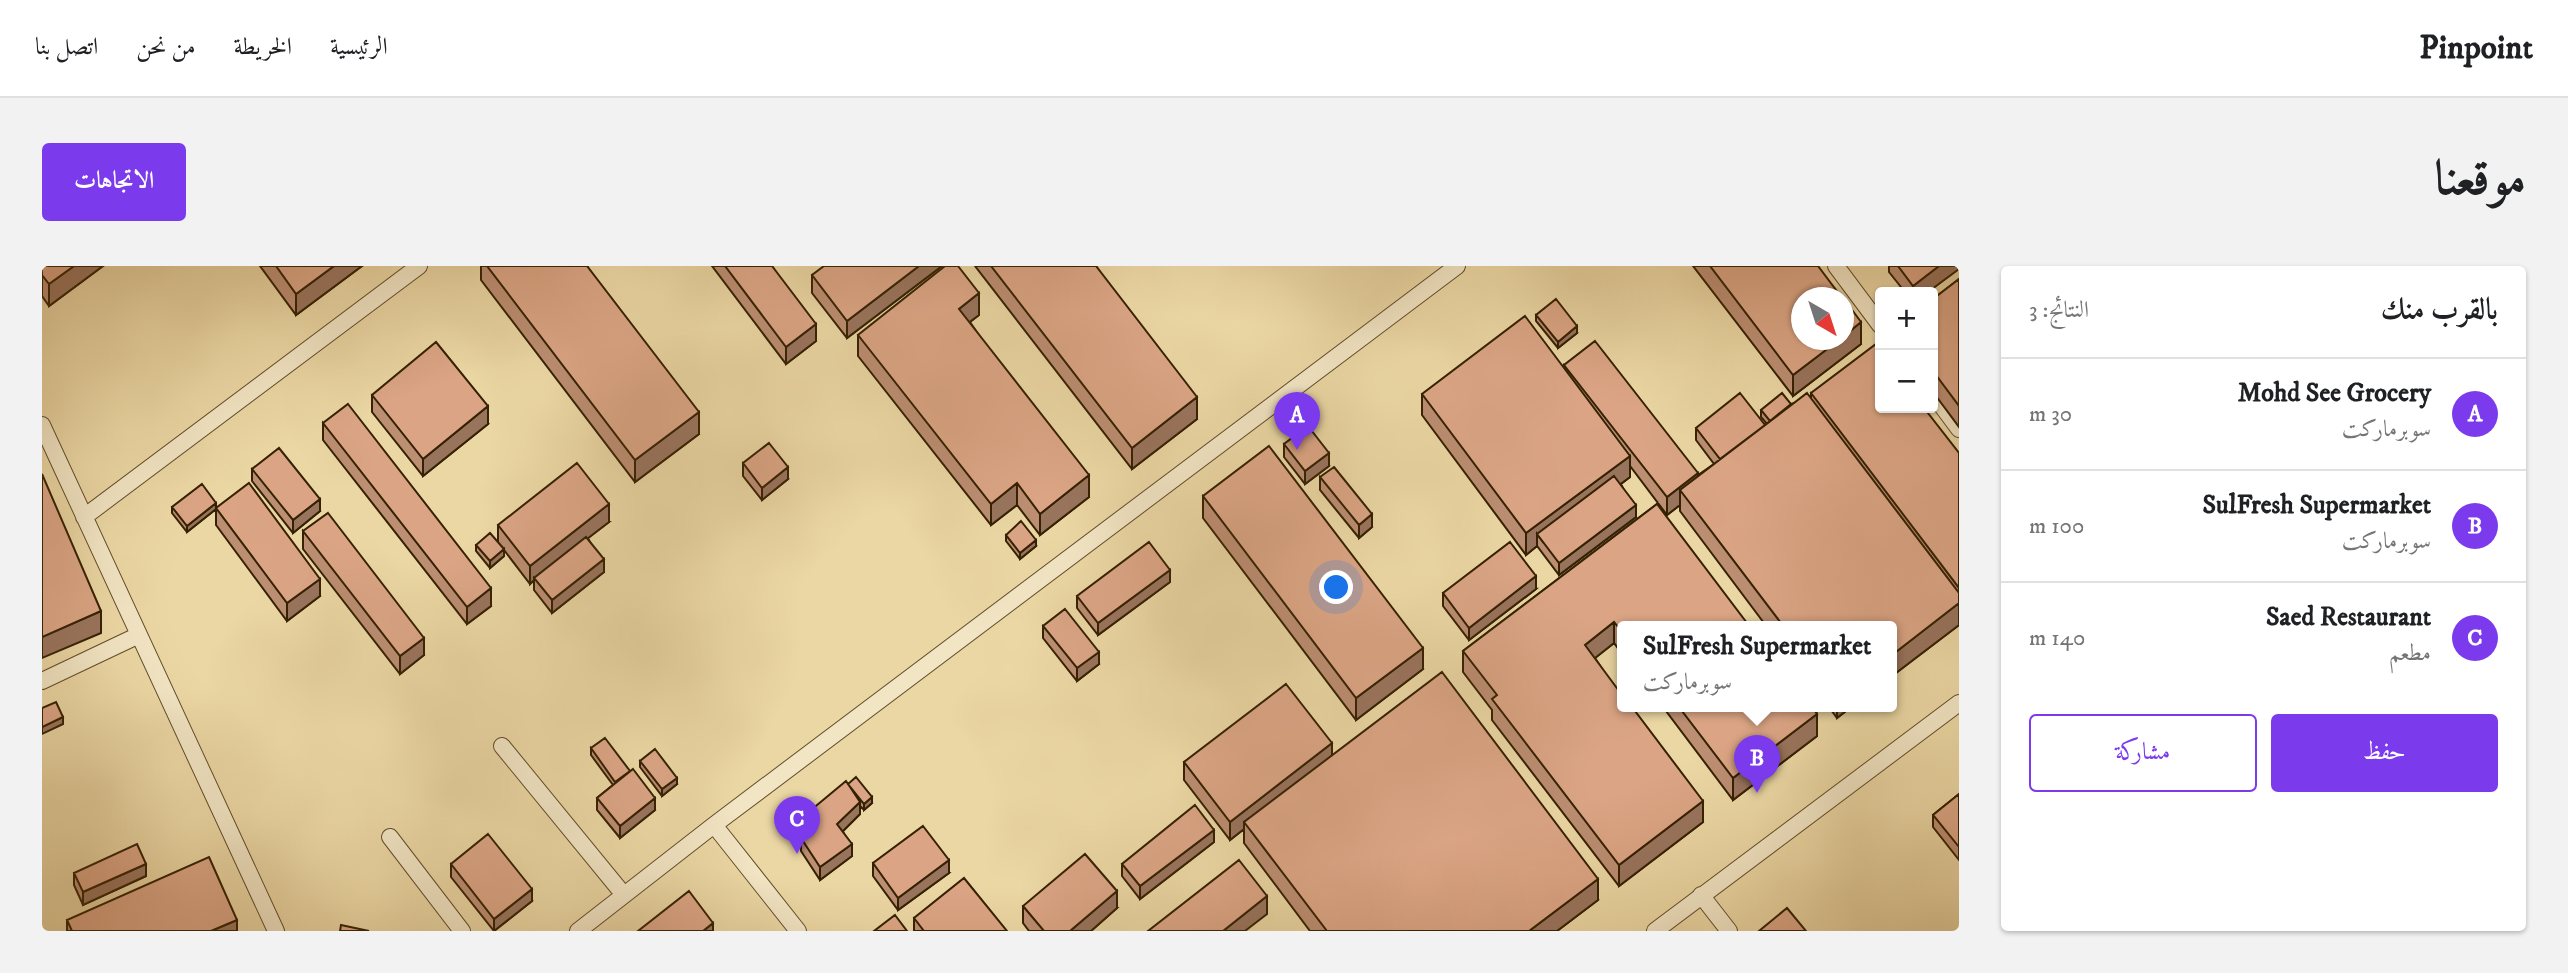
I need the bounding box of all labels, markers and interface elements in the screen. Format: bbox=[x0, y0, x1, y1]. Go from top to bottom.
text: Pinpoint bbox=[2419, 28, 2533, 69]
text: اتصل بنا bbox=[35, 32, 98, 62]
text: من نحن bbox=[136, 32, 196, 62]
text: الخريطة bbox=[234, 32, 292, 62]
text: الرئيسية bbox=[330, 32, 388, 62]
button: الاتجاهات bbox=[42, 143, 186, 221]
text: موقعنا bbox=[2434, 149, 2526, 211]
north arrow bbox=[1791, 287, 1854, 350]
map controls bbox=[1875, 287, 1938, 413]
button: + bbox=[1875, 287, 1938, 350]
text: بالقرب منك bbox=[2381, 292, 2498, 329]
text: النتائج: 3 bbox=[2029, 296, 2089, 325]
button: − bbox=[1875, 350, 1938, 413]
text: Mohd See Grocery bbox=[2238, 377, 2431, 410]
pin: A bbox=[1274, 392, 1320, 450]
text: 30 m bbox=[2029, 400, 2072, 429]
text: A bbox=[2468, 400, 2482, 429]
text: سوبرماركت bbox=[2342, 415, 2431, 444]
text: SulFresh Supermarket bbox=[2202, 489, 2431, 522]
text: 100 m bbox=[2029, 512, 2084, 541]
text: B bbox=[2468, 512, 2482, 541]
text: سوبرماركت bbox=[2342, 527, 2431, 556]
your location bbox=[1319, 570, 1353, 604]
text: Saed Restaurant bbox=[2266, 601, 2431, 634]
popup bbox=[1617, 621, 1897, 712]
text: 140 m bbox=[2029, 624, 2085, 653]
text: C bbox=[2467, 624, 2483, 653]
text: SulFresh Supermarket bbox=[1643, 630, 1871, 663]
text: مطعم bbox=[2389, 639, 2431, 668]
text: سوبرماركت bbox=[1643, 668, 1732, 697]
button: مشاركة bbox=[2029, 714, 2257, 792]
button: حفظ bbox=[2271, 714, 2498, 792]
pin: B bbox=[1734, 735, 1780, 793]
pin: C bbox=[774, 796, 820, 854]

